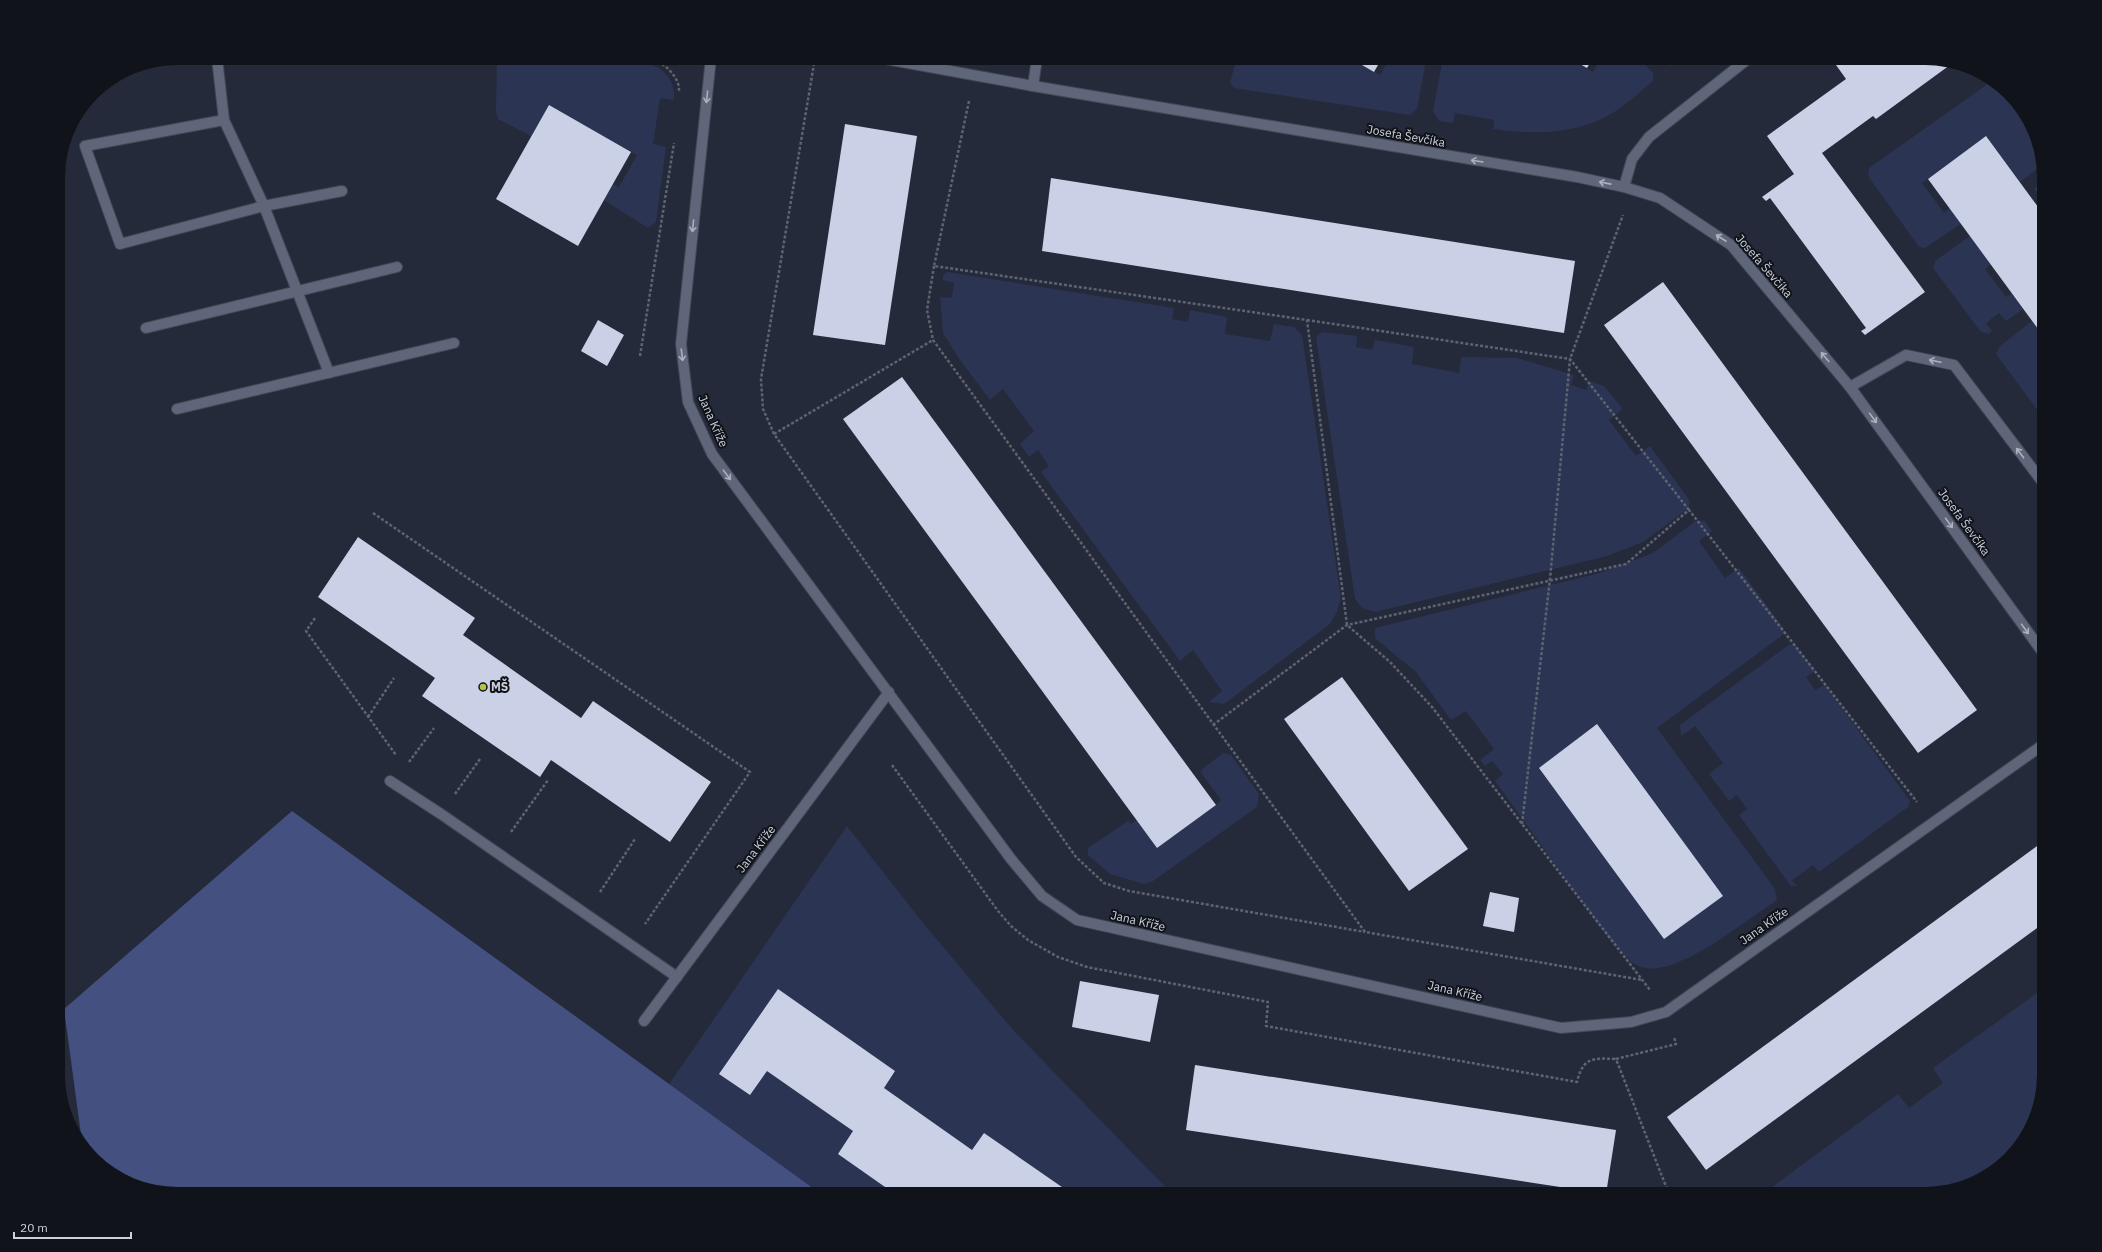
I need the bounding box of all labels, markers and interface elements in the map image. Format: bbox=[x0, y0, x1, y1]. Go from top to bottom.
one-way arrow bbox=[703, 90, 711, 103]
street label: Josefa Ševčíka bbox=[1366, 121, 1447, 150]
one-way arrow bbox=[1471, 157, 1484, 165]
one-way arrow bbox=[1599, 179, 1612, 187]
one-way arrow bbox=[690, 219, 697, 232]
street label: Josefa Ševčíka bbox=[1733, 231, 1796, 301]
one-way arrow bbox=[1716, 234, 1727, 242]
one-way arrow bbox=[678, 348, 686, 361]
one-way arrow bbox=[1820, 351, 1829, 362]
one-way arrow bbox=[1929, 356, 1942, 364]
street label: Jana Kříže bbox=[695, 392, 732, 450]
one-way arrow bbox=[1869, 412, 1877, 423]
one-way arrow bbox=[2016, 448, 2025, 459]
one-way arrow bbox=[723, 469, 731, 480]
street label: Josefa Ševčíka bbox=[1935, 485, 1994, 559]
one-way arrow bbox=[1945, 518, 1953, 529]
one-way arrow bbox=[2021, 623, 2029, 634]
place label: MŠ bbox=[491, 678, 508, 694]
marker: MŠ bbox=[478, 682, 488, 692]
street label: Jana Kříže bbox=[733, 822, 779, 875]
street label: Jana Kříže bbox=[1737, 903, 1791, 948]
street label: Jana Kříže bbox=[1109, 907, 1167, 934]
street label: Jana Kříže bbox=[1426, 977, 1484, 1004]
scale bar bbox=[14, 1214, 131, 1240]
text: 20 m bbox=[20, 1220, 48, 1235]

